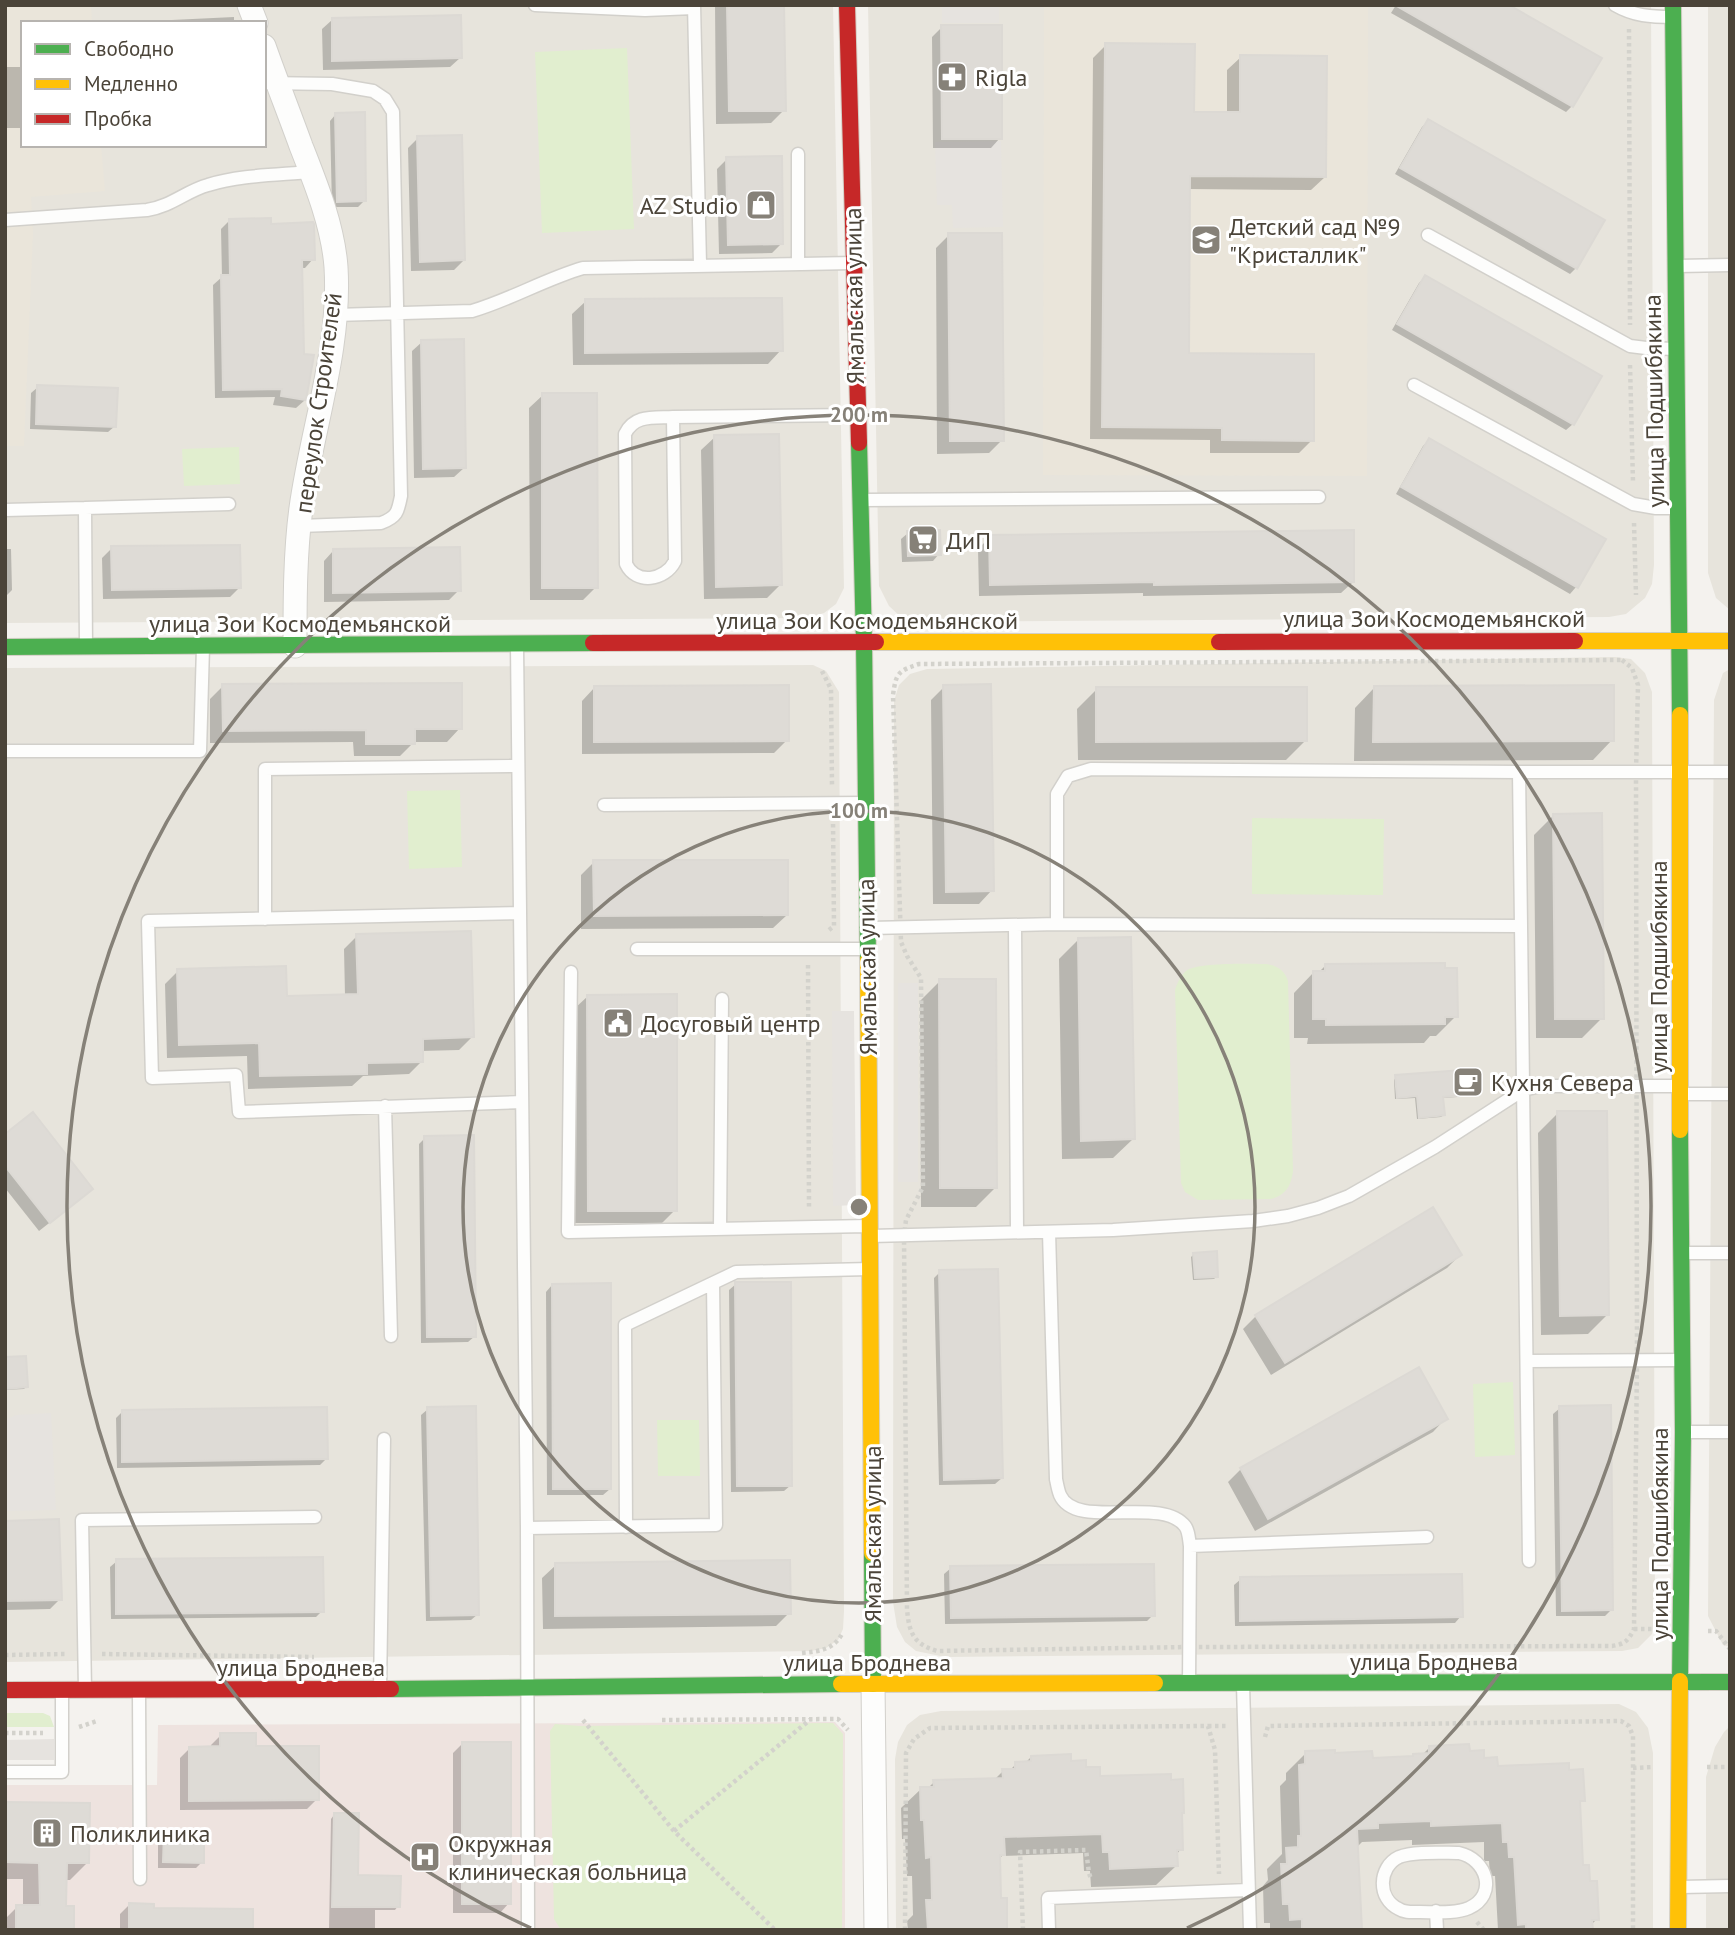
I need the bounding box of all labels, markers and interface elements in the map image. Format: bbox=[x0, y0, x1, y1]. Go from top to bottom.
legend bbox=[21, 21, 266, 147]
text: Свободно bbox=[84, 35, 174, 62]
pharmacy icon: Rigla bbox=[935, 60, 969, 94]
place label: Rigla bbox=[975, 62, 1028, 93]
text: Медленно bbox=[84, 70, 178, 97]
text: Пробка bbox=[84, 105, 152, 132]
shop icon: AZ Studio bbox=[744, 188, 778, 222]
place label: AZ Studio bbox=[640, 190, 738, 221]
street label: Ямальская улица bbox=[837, 207, 871, 385]
place label: Детский сад №9 "Кристаллик" bbox=[1229, 211, 1401, 270]
school or university icon: Детский сад №9 "Кристаллик" bbox=[1189, 223, 1223, 257]
street label: переулок Строителей bbox=[287, 291, 349, 515]
street label: улица Подшибякина bbox=[1637, 294, 1671, 508]
text: 200 m bbox=[830, 401, 888, 428]
supermarket icon: ДиП bbox=[906, 523, 940, 557]
place label: ДиП bbox=[946, 525, 991, 556]
street label: улица Зои Космодемьянской bbox=[1283, 603, 1585, 634]
street label: улица Зои Космодемьянской bbox=[716, 605, 1018, 636]
street label: улица Зои Космодемьянской bbox=[149, 608, 451, 639]
text: 100 m bbox=[830, 797, 888, 824]
street label: улица Подшибякина bbox=[1643, 860, 1674, 1074]
street label: Ямальская улица bbox=[850, 878, 884, 1056]
public building icon: Досуговый центр bbox=[601, 1006, 635, 1040]
place label: Досуговый центр bbox=[641, 1008, 821, 1039]
cafe icon: Кухня Севера bbox=[1451, 1065, 1485, 1099]
place label: Кухня Севера bbox=[1491, 1067, 1634, 1098]
centre of rings bbox=[847, 1195, 871, 1219]
street label: улица Подшибякина bbox=[1644, 1427, 1675, 1641]
street label: Ямальская улица bbox=[857, 1445, 888, 1623]
street label: улица Броднева bbox=[1350, 1646, 1518, 1677]
street label: улица Броднева bbox=[783, 1647, 951, 1678]
street label: улица Броднева bbox=[217, 1652, 385, 1683]
building icon: Поликлиника bbox=[30, 1816, 64, 1850]
place label: Поликлиника bbox=[70, 1818, 211, 1849]
place label: Окружная клиническая больница bbox=[448, 1828, 687, 1887]
hospital icon: Окружная клиническая больница bbox=[408, 1840, 442, 1874]

